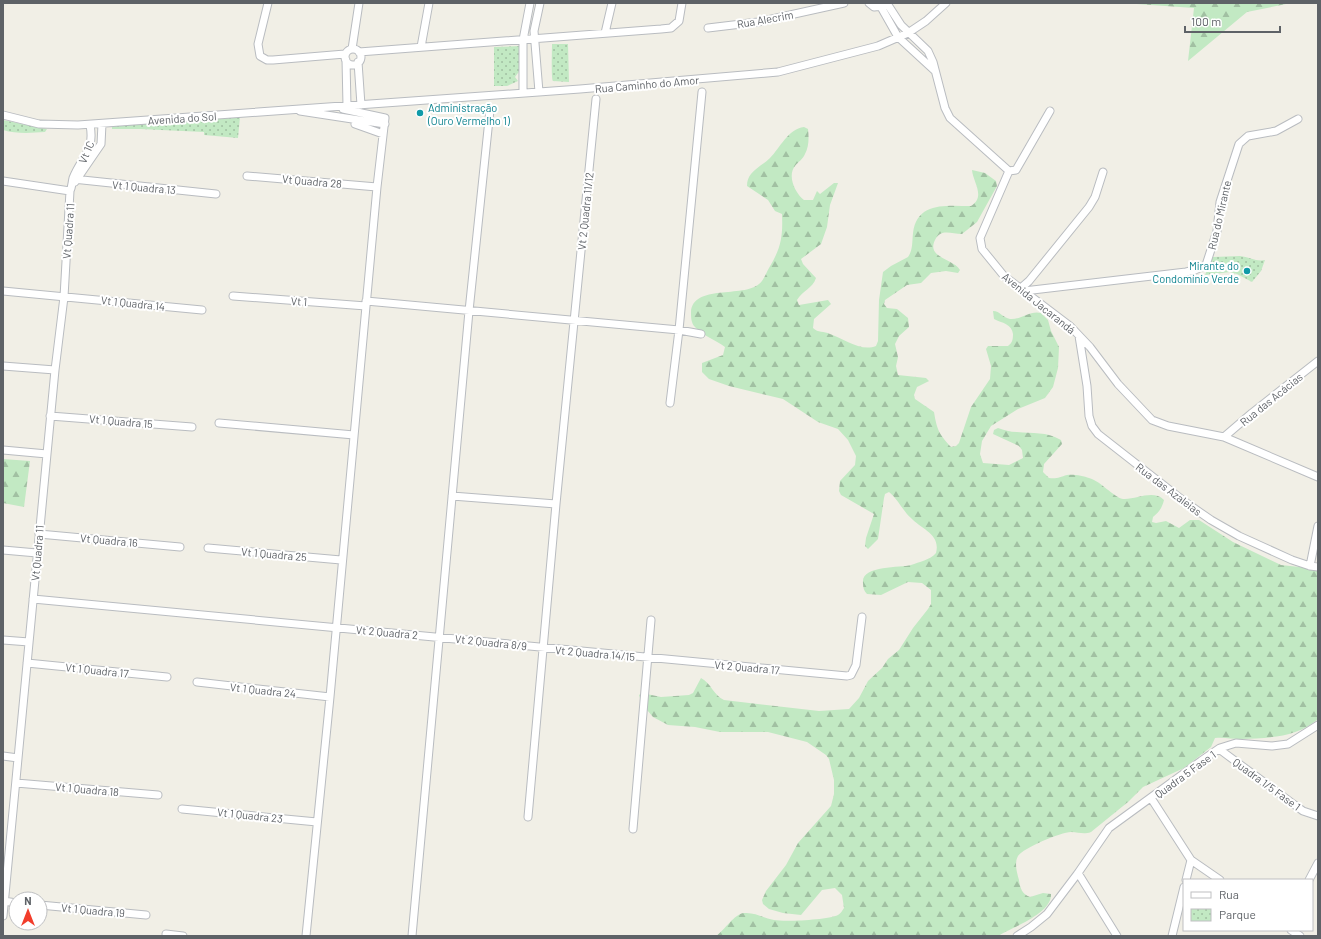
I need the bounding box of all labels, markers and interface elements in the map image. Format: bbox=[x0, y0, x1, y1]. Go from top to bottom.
street label: Rua Alecrim bbox=[736, 8, 794, 30]
scale bar bbox=[1185, 8, 1280, 34]
text: 100 m bbox=[1191, 14, 1221, 28]
street label: Rua Caminho do Amor bbox=[594, 73, 700, 95]
place label: Administração (Ouro Vermelho 1) bbox=[427, 101, 510, 127]
marker: Administração (Ouro Vermelho 1) bbox=[415, 108, 425, 118]
street label: Avenida do Sol bbox=[147, 109, 217, 127]
street label: Vt 1C bbox=[75, 139, 97, 165]
street label: Vt 2 Quadra 11/12 bbox=[574, 171, 596, 251]
street label: Vt Quadra 28 bbox=[282, 172, 343, 190]
street label: Vt 1 Quadra 13 bbox=[112, 178, 176, 196]
street label: Rua do Mirante bbox=[1205, 179, 1233, 251]
street label: Vt Quadra 11 bbox=[60, 203, 76, 259]
place label: Mirante do Condomínio Verde bbox=[1153, 259, 1239, 285]
marker: Mirante do Condomínio Verde bbox=[1242, 266, 1252, 276]
street label: Avenida Jacarandá bbox=[1000, 270, 1078, 336]
street label: Vt 1 Quadra 14 bbox=[100, 293, 166, 313]
street label: Vt 1 bbox=[290, 294, 308, 308]
street label: Rua das Acácias bbox=[1237, 370, 1305, 428]
street label: Vt 1 Quadra 15 bbox=[89, 412, 154, 430]
street label: Rua das Azaleias bbox=[1134, 460, 1204, 518]
street label: Vt Quadra 11 bbox=[28, 525, 46, 581]
street label: Vt Quadra 16 bbox=[80, 531, 139, 549]
street label: Vt 1 Quadra 25 bbox=[241, 545, 308, 563]
street label: Vt 2 Quadra 2 bbox=[355, 623, 419, 641]
street label: Vt 2 Quadra 8/9 bbox=[454, 632, 528, 652]
street label: Vt 2 Quadra 14/15 bbox=[554, 643, 636, 663]
street label: Vt 2 Quadra 17 bbox=[714, 658, 780, 676]
street label: Vt 1 Quadra 17 bbox=[65, 660, 129, 680]
street label: Vt 1 Quadra 24 bbox=[229, 680, 297, 700]
street label: Quadra 5 Fase 1 bbox=[1152, 748, 1218, 800]
street label: Quadra 1/5 Fase 1 bbox=[1231, 755, 1303, 813]
street label: Vt 1 Quadra 18 bbox=[55, 780, 120, 798]
street label: Vt 1 Quadra 23 bbox=[217, 805, 283, 825]
legend bbox=[1183, 879, 1313, 931]
text: Rua bbox=[1219, 887, 1239, 901]
north arrow bbox=[8, 891, 48, 931]
text: N bbox=[24, 894, 32, 907]
street label: Vt 1 Quadra 19 bbox=[61, 901, 126, 919]
text: Parque bbox=[1219, 907, 1256, 921]

